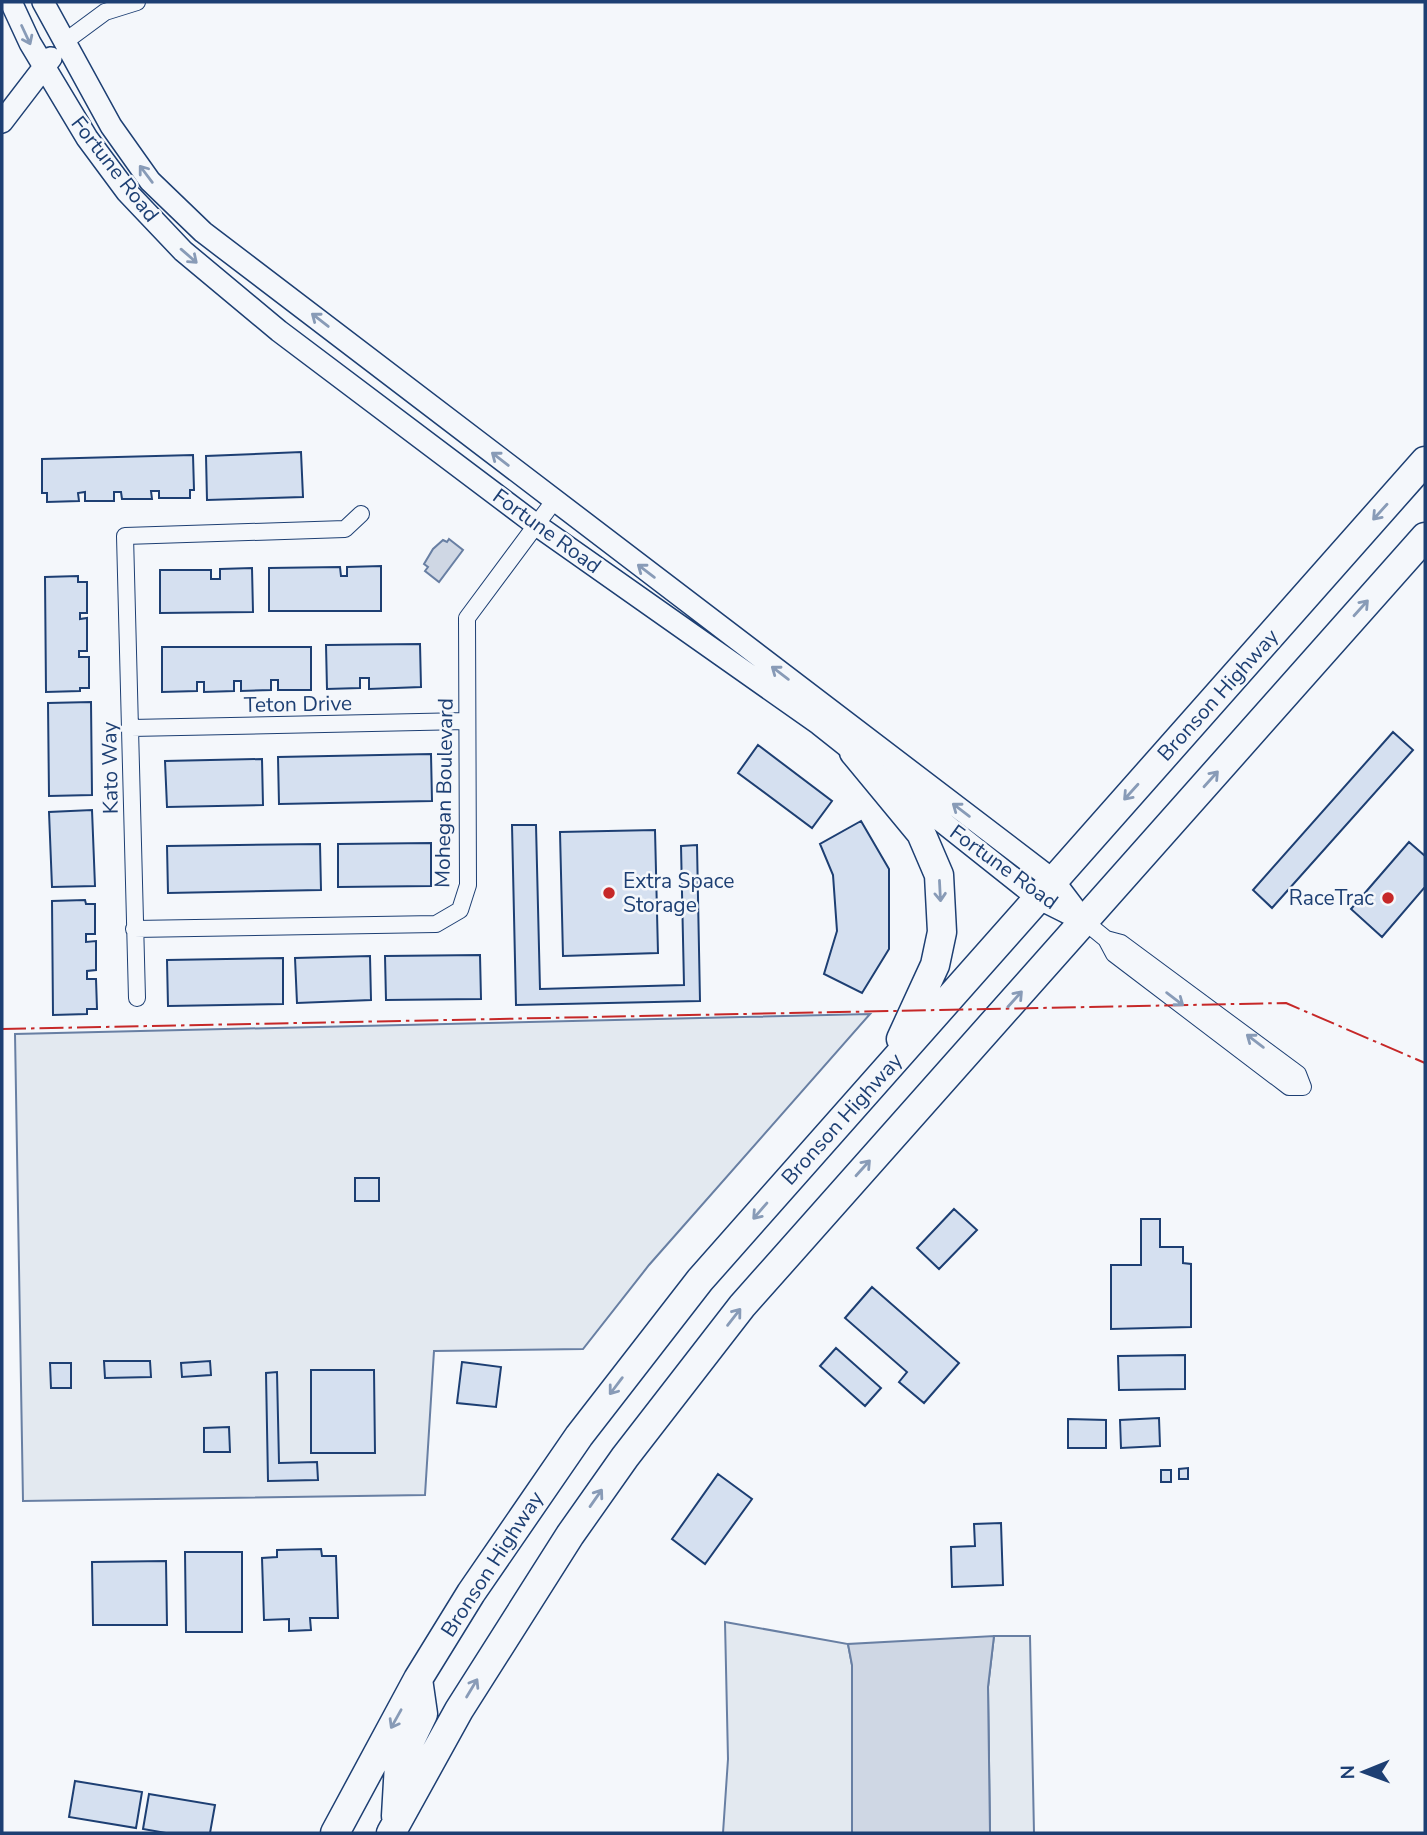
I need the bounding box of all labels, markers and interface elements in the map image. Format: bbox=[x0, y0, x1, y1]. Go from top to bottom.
one-way arrow bbox=[20, 24, 34, 45]
street label: Fortune Road bbox=[65, 110, 165, 228]
one-way arrow bbox=[139, 165, 153, 184]
one-way arrow bbox=[180, 248, 198, 264]
one-way arrow bbox=[311, 312, 330, 327]
one-way arrow bbox=[491, 451, 510, 466]
street label: Fortune Road bbox=[487, 482, 607, 580]
one-way arrow bbox=[1372, 503, 1388, 521]
one-way arrow bbox=[638, 563, 656, 578]
one-way arrow bbox=[1353, 600, 1370, 617]
street label: Bronson Highway bbox=[1151, 623, 1285, 767]
one-way arrow bbox=[771, 665, 790, 680]
street label: Teton Drive bbox=[244, 689, 352, 719]
street label: Mohegan Boulevard bbox=[428, 698, 460, 888]
street label: Kato Way bbox=[95, 721, 125, 814]
one-way arrow bbox=[1202, 770, 1218, 788]
one-way arrow bbox=[1124, 783, 1140, 801]
one-way arrow bbox=[953, 803, 971, 818]
street label: Fortune Road bbox=[944, 818, 1064, 916]
place label: Extra Space Storage bbox=[623, 867, 735, 919]
one-way arrow bbox=[933, 879, 946, 902]
place label: RaceTrac bbox=[1289, 884, 1374, 912]
marker: Extra Space Storage bbox=[601, 885, 617, 901]
marker: RaceTrac bbox=[1380, 890, 1396, 906]
one-way arrow bbox=[1006, 990, 1022, 1008]
one-way arrow bbox=[1165, 992, 1184, 1007]
one-way arrow bbox=[1246, 1034, 1265, 1049]
street label: Bronson Highway bbox=[775, 1047, 909, 1191]
one-way arrow bbox=[855, 1160, 871, 1178]
one-way arrow bbox=[752, 1201, 768, 1219]
one-way arrow bbox=[727, 1308, 742, 1326]
one-way arrow bbox=[609, 1377, 624, 1395]
street label: Bronson Highway bbox=[434, 1486, 550, 1642]
one-way arrow bbox=[589, 1489, 603, 1508]
one-way arrow bbox=[465, 1679, 479, 1699]
one-way arrow bbox=[389, 1708, 402, 1729]
north arrow bbox=[1329, 1737, 1399, 1807]
text: N bbox=[1335, 1765, 1361, 1780]

